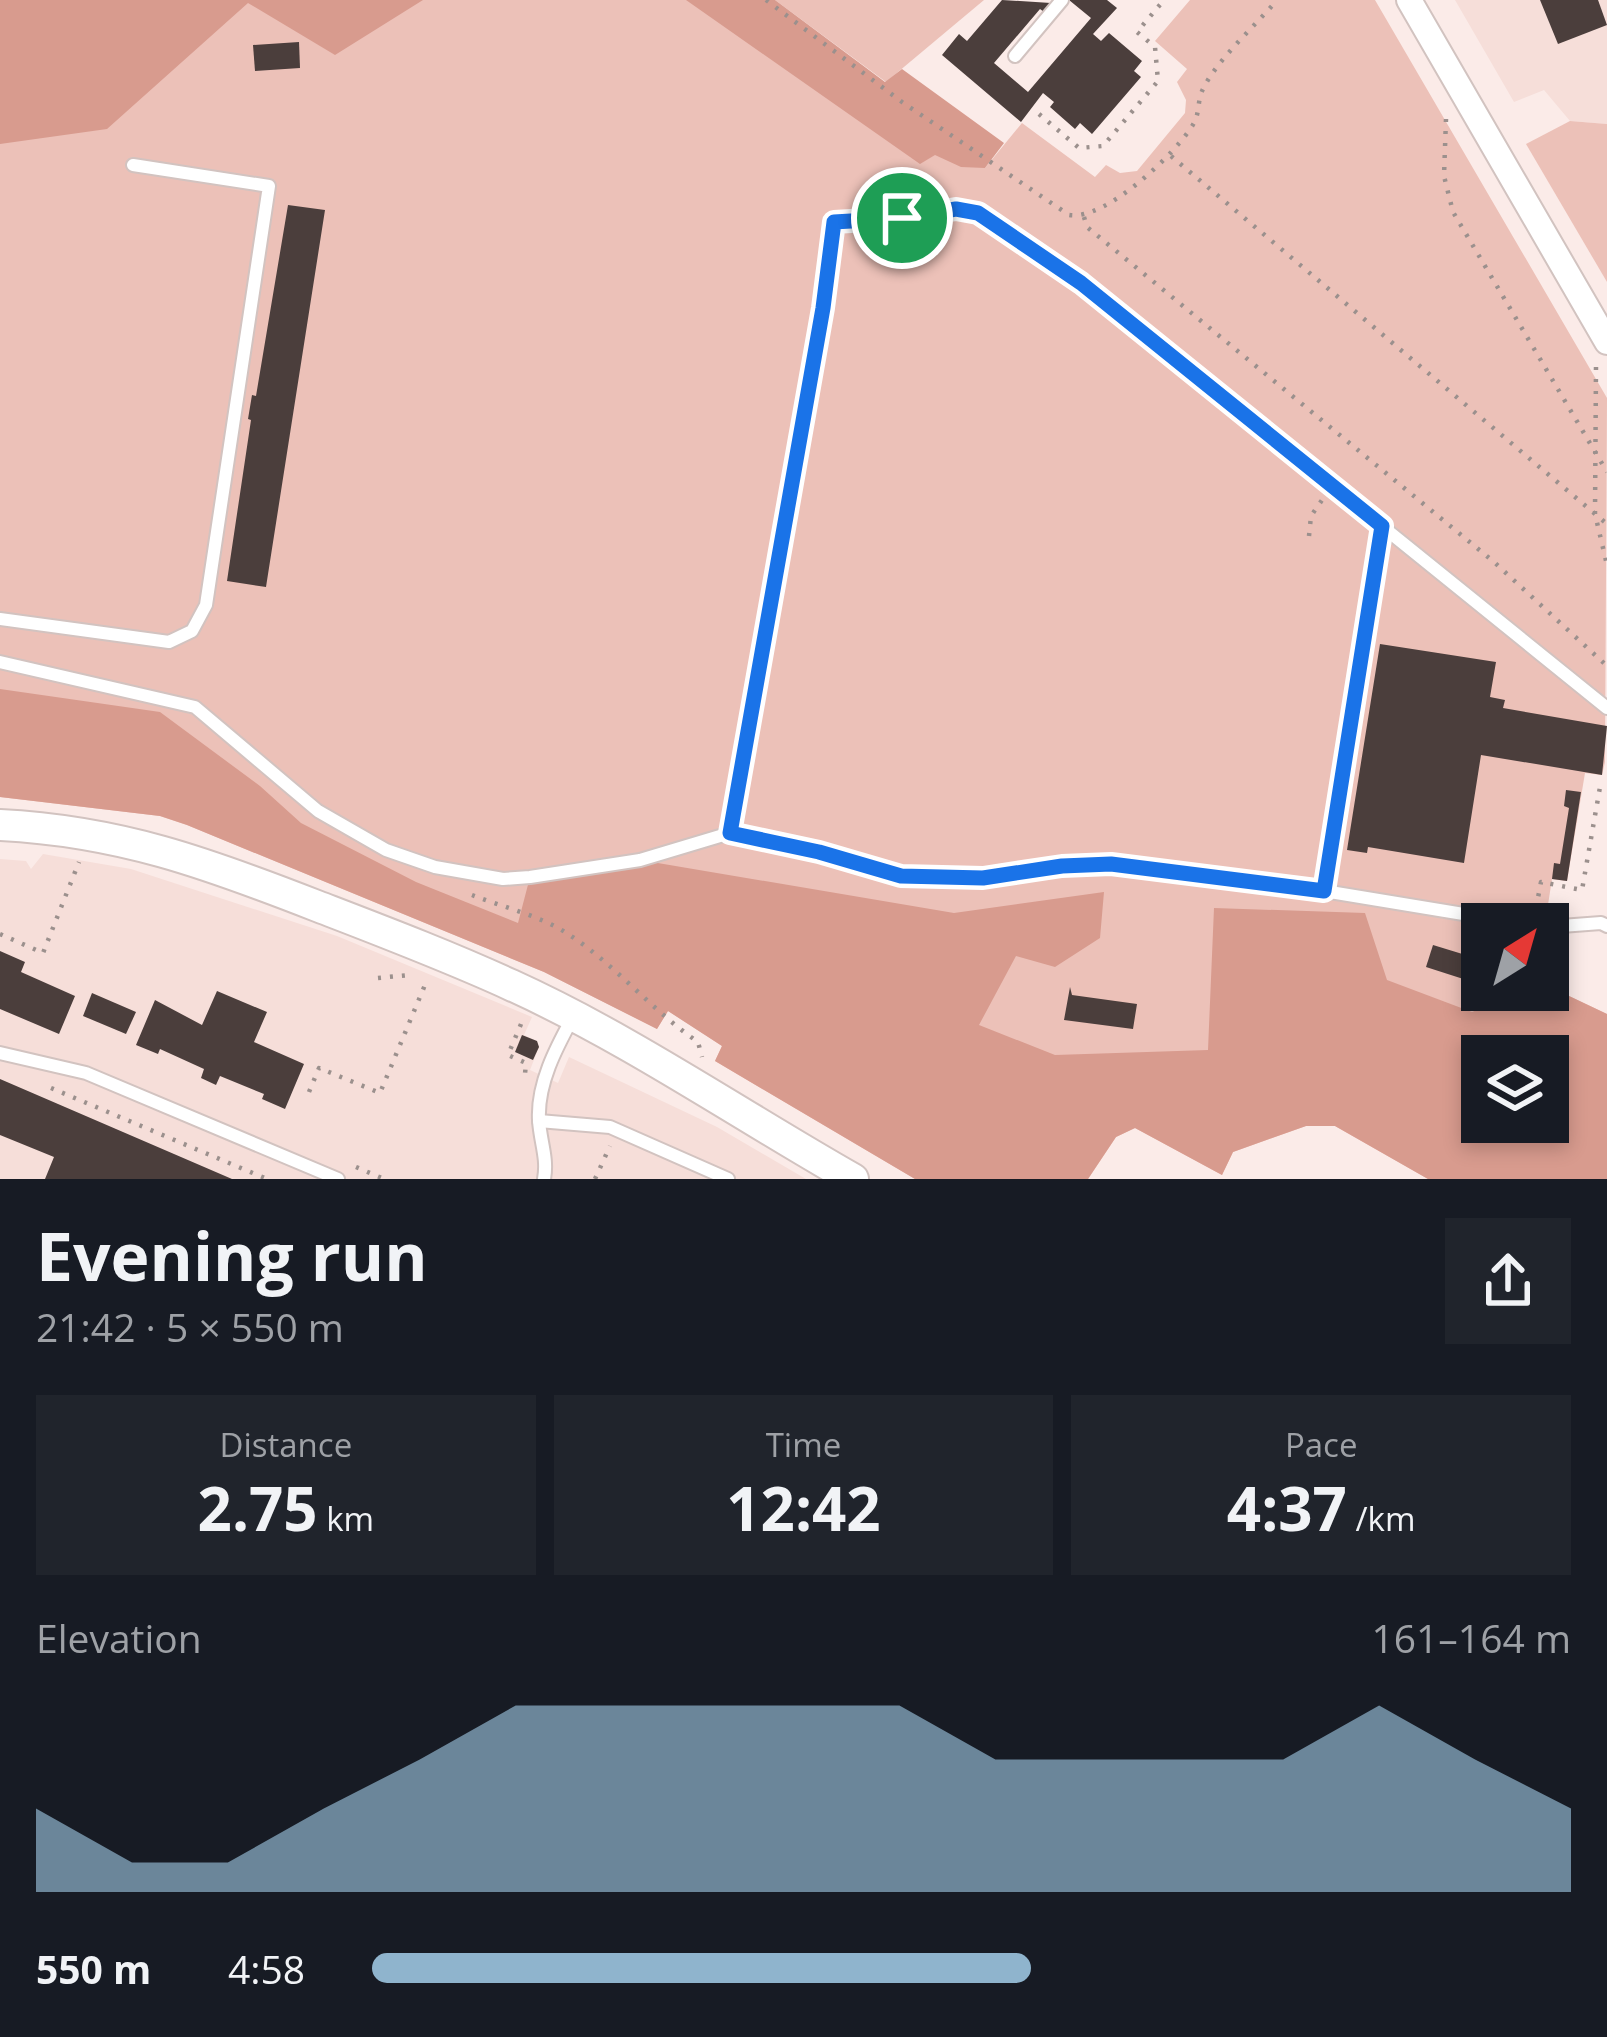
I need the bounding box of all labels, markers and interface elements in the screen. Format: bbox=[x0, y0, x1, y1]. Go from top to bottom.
pin bbox=[851, 167, 953, 269]
icon: arrive bbox=[869, 185, 935, 251]
north arrow bbox=[1461, 903, 1569, 1011]
map controls bbox=[1461, 903, 1569, 1143]
button: layers bbox=[1461, 1035, 1569, 1143]
text: Evening run bbox=[36, 1210, 428, 1300]
button: share bbox=[1445, 1218, 1571, 1344]
text: 21:42 · 5 × 550 m bbox=[36, 1300, 344, 1353]
text: Distance bbox=[219, 1422, 352, 1467]
text: Time bbox=[766, 1422, 841, 1467]
text: Pace bbox=[1285, 1422, 1357, 1467]
text: 2.75 bbox=[198, 1467, 318, 1549]
text: 12:42 bbox=[726, 1467, 881, 1549]
text: 4:37 bbox=[1227, 1467, 1347, 1549]
text: km bbox=[318, 1496, 374, 1541]
text: /km bbox=[1347, 1496, 1415, 1541]
text: Elevation bbox=[36, 1611, 202, 1664]
text: 161–164 m bbox=[1371, 1611, 1571, 1664]
text: 550 m bbox=[36, 1942, 151, 1995]
text: 4:58 bbox=[228, 1942, 305, 1995]

